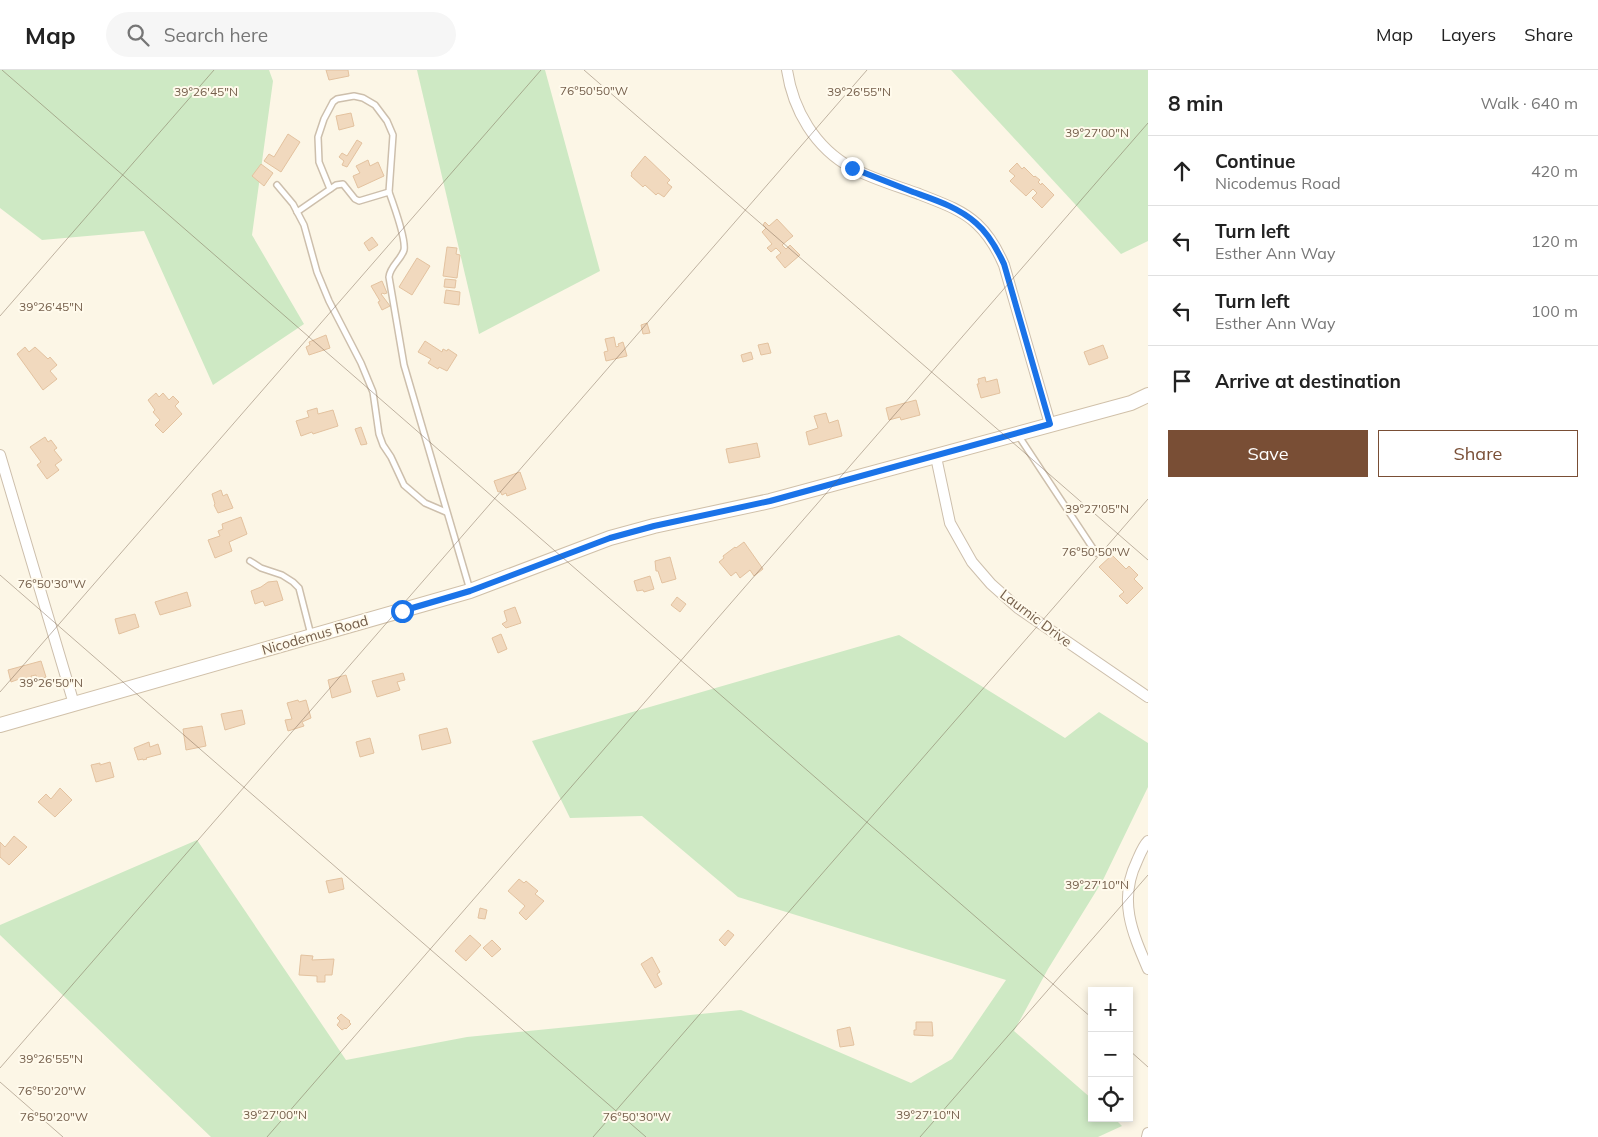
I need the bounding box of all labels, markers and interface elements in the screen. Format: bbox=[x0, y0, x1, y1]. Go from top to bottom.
search box bbox=[106, 12, 456, 57]
text: Map bbox=[25, 20, 76, 50]
icon: search bbox=[124, 21, 152, 49]
text: Search here bbox=[164, 23, 268, 47]
text: Map bbox=[1376, 23, 1413, 46]
text: Layers bbox=[1441, 23, 1496, 46]
text: Share bbox=[1524, 23, 1573, 46]
text: 76°50'50"W bbox=[560, 83, 628, 98]
text: 39°26'45"N bbox=[174, 84, 238, 99]
text: 39°26'55"N bbox=[827, 84, 891, 99]
text: 8 min bbox=[1168, 90, 1223, 116]
text: Walk · 640 m bbox=[1480, 93, 1578, 113]
text: 39°27'00"N bbox=[1065, 125, 1129, 140]
text: Continue bbox=[1215, 149, 1295, 173]
route end bbox=[841, 157, 864, 180]
icon: ahead bbox=[1168, 157, 1196, 185]
text: 420 m bbox=[1531, 161, 1578, 181]
text: Nicodemus Road bbox=[1215, 173, 1341, 193]
text: Turn left bbox=[1215, 219, 1290, 243]
icon: left bbox=[1168, 227, 1196, 255]
text: 120 m bbox=[1531, 231, 1578, 251]
text: Esther Ann Way bbox=[1215, 243, 1335, 263]
text: Turn left bbox=[1215, 289, 1290, 313]
icon: left bbox=[1168, 297, 1196, 325]
text: 39°26'45"N bbox=[19, 299, 83, 314]
text: 100 m bbox=[1531, 301, 1578, 321]
text: Esther Ann Way bbox=[1215, 313, 1335, 333]
icon: arrive bbox=[1168, 367, 1196, 395]
text: Arrive at destination bbox=[1215, 369, 1401, 393]
button: Save bbox=[1168, 430, 1368, 477]
button: Share bbox=[1378, 430, 1578, 477]
text: 39°27'05"N bbox=[1065, 501, 1129, 516]
text: 76°50'50"W bbox=[1062, 544, 1130, 559]
text: 76°50'30"W bbox=[18, 576, 86, 591]
street label: Laurnic Drive bbox=[997, 585, 1075, 651]
route start bbox=[391, 600, 414, 623]
street label: Nicodemus Road bbox=[260, 611, 370, 659]
text: 39°26'50"N bbox=[19, 675, 83, 690]
text: 39°27'10"N bbox=[1065, 877, 1129, 892]
map controls bbox=[1088, 987, 1133, 1122]
button: + bbox=[1088, 987, 1133, 1032]
button: − bbox=[1088, 1032, 1133, 1077]
text: 39°26'55"N bbox=[19, 1051, 83, 1066]
button: locate bbox=[1088, 1077, 1133, 1122]
text: 76°50'20"W bbox=[18, 1083, 86, 1098]
text: 39°27'00"N bbox=[243, 1107, 307, 1122]
text: 39°27'10"N bbox=[896, 1107, 960, 1122]
text: 76°50'20"W bbox=[20, 1109, 88, 1124]
text: 76°50'30"W bbox=[603, 1109, 671, 1124]

